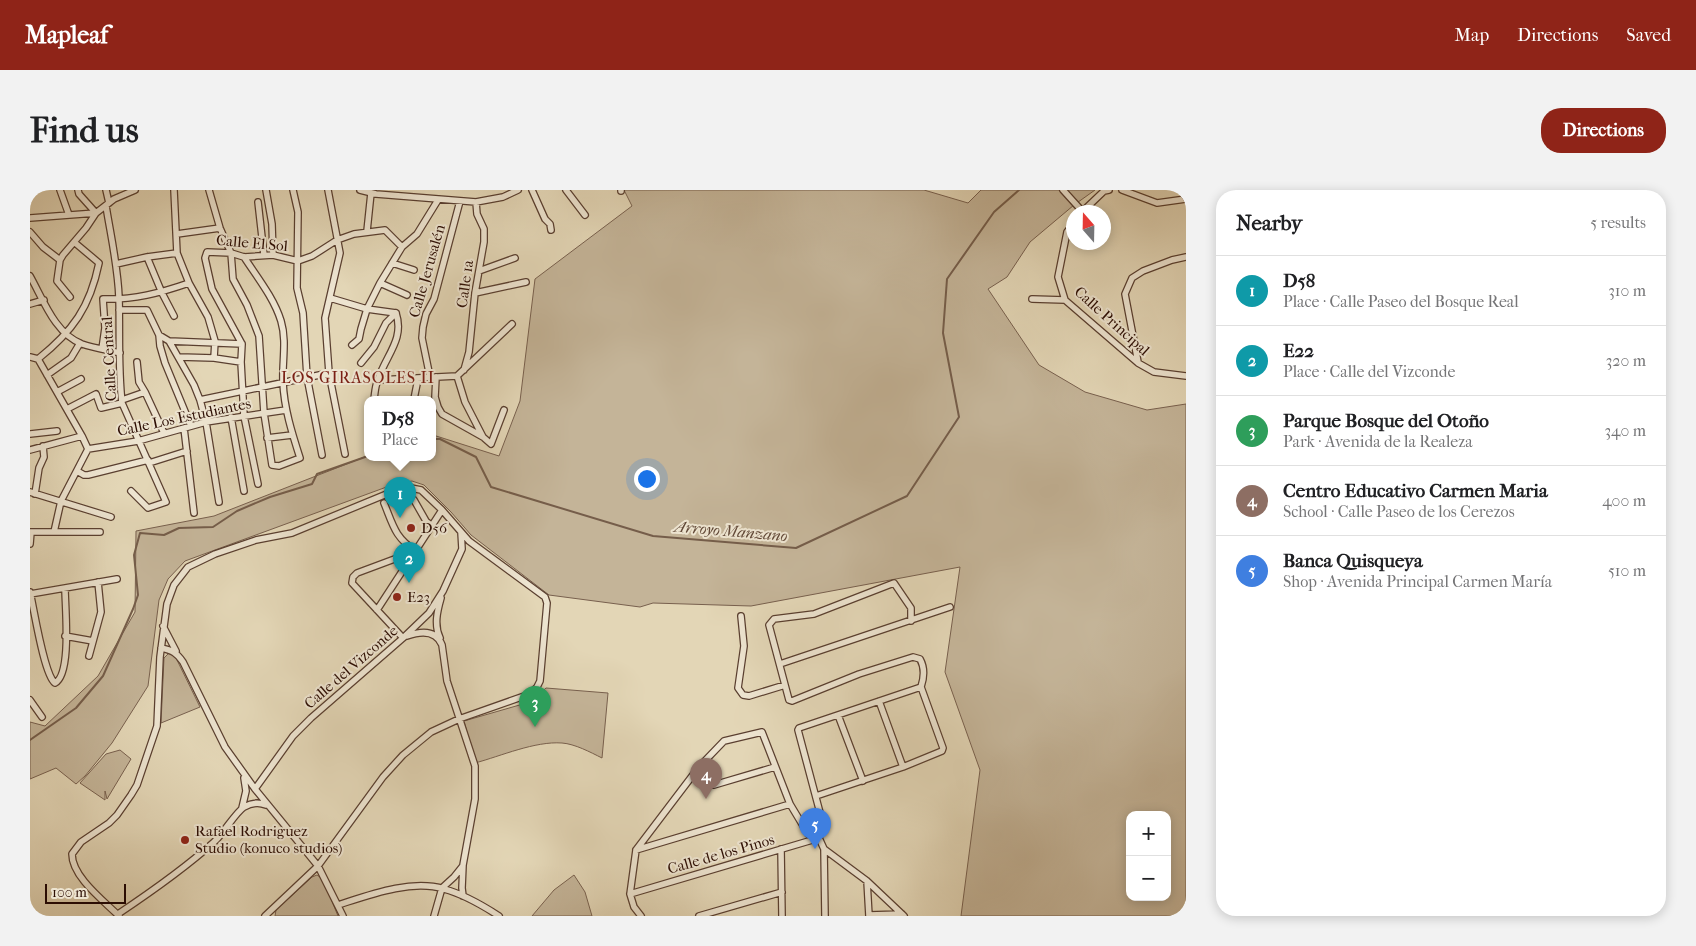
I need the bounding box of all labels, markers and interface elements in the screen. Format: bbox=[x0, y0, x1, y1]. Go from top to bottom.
text: Mapleaf bbox=[25, 21, 108, 49]
text: Map bbox=[1455, 25, 1489, 46]
text: Directions bbox=[1517, 25, 1598, 46]
text: Saved bbox=[1626, 25, 1671, 46]
button: Directions bbox=[1541, 108, 1666, 153]
text: Find us bbox=[30, 110, 139, 151]
north arrow bbox=[1066, 205, 1111, 250]
text: Nearby bbox=[1236, 211, 1302, 235]
text: 5 results bbox=[1590, 213, 1646, 232]
street label: Calle Jerusalén bbox=[405, 222, 449, 320]
street label: Calle El Sol bbox=[215, 231, 289, 255]
street label: Calle 1a bbox=[453, 258, 477, 309]
text: D58 bbox=[1283, 270, 1315, 292]
text: 1 bbox=[1249, 281, 1255, 300]
text: 310 m bbox=[1608, 281, 1646, 300]
street label: Calle Principal bbox=[1071, 283, 1153, 359]
text: Place · Calle Paseo del Bosque Real bbox=[1283, 292, 1519, 311]
street label: Calle Central bbox=[98, 316, 120, 402]
text: E22 bbox=[1283, 340, 1314, 362]
text: 2 bbox=[1248, 351, 1256, 370]
text: 320 m bbox=[1606, 351, 1646, 370]
text: Place · Calle del Vizconde bbox=[1283, 362, 1455, 381]
district label: LOS GIRASOLES II bbox=[281, 368, 435, 387]
street label: Calle Los Estudiantes bbox=[115, 394, 253, 440]
popup bbox=[364, 396, 436, 461]
text: D58 bbox=[382, 408, 414, 430]
text: Parque Bosque del Otoño bbox=[1283, 410, 1489, 432]
text: 3 bbox=[1249, 421, 1255, 440]
text: 340 m bbox=[1604, 421, 1646, 440]
text: Place bbox=[382, 430, 418, 449]
text: Park · Avenida de la Realeza bbox=[1283, 432, 1473, 451]
your location bbox=[634, 466, 660, 492]
pin: 1 bbox=[384, 477, 416, 518]
text: Centro Educativo Carmen Maria bbox=[1283, 480, 1548, 502]
text: 4 bbox=[1247, 491, 1257, 510]
text: 400 m bbox=[1602, 491, 1646, 510]
text: School · Calle Paseo de los Cerezos bbox=[1283, 502, 1515, 521]
water label: Arroyo Manzano bbox=[672, 516, 788, 545]
place label: D56 bbox=[421, 519, 448, 537]
marker: D56 bbox=[405, 522, 417, 534]
pin: 2 bbox=[393, 542, 425, 583]
text: Banca Quisqueya bbox=[1283, 550, 1423, 572]
text: 5 bbox=[1249, 561, 1255, 580]
text: 510 m bbox=[1608, 561, 1646, 580]
text: Shop · Avenida Principal Carmen María bbox=[1283, 572, 1552, 591]
place label: E23 bbox=[407, 588, 430, 606]
marker: E23 bbox=[391, 591, 403, 603]
street label: Calle del Vizconde bbox=[301, 621, 402, 712]
pin: 3 bbox=[519, 686, 551, 727]
pin: 4 bbox=[690, 758, 722, 799]
pin: 5 bbox=[799, 808, 831, 849]
map controls bbox=[1126, 811, 1171, 901]
button: + bbox=[1126, 811, 1171, 856]
place label: Rafael Rodriguez Studio (konuco studios) bbox=[195, 822, 343, 857]
street label: Calle de los Pinos bbox=[665, 830, 777, 878]
marker: Rafael Rodriguez Studio (konuco studios) bbox=[179, 834, 191, 846]
button: − bbox=[1126, 856, 1171, 901]
scale bar bbox=[45, 881, 126, 904]
text: 100 m bbox=[52, 884, 87, 901]

